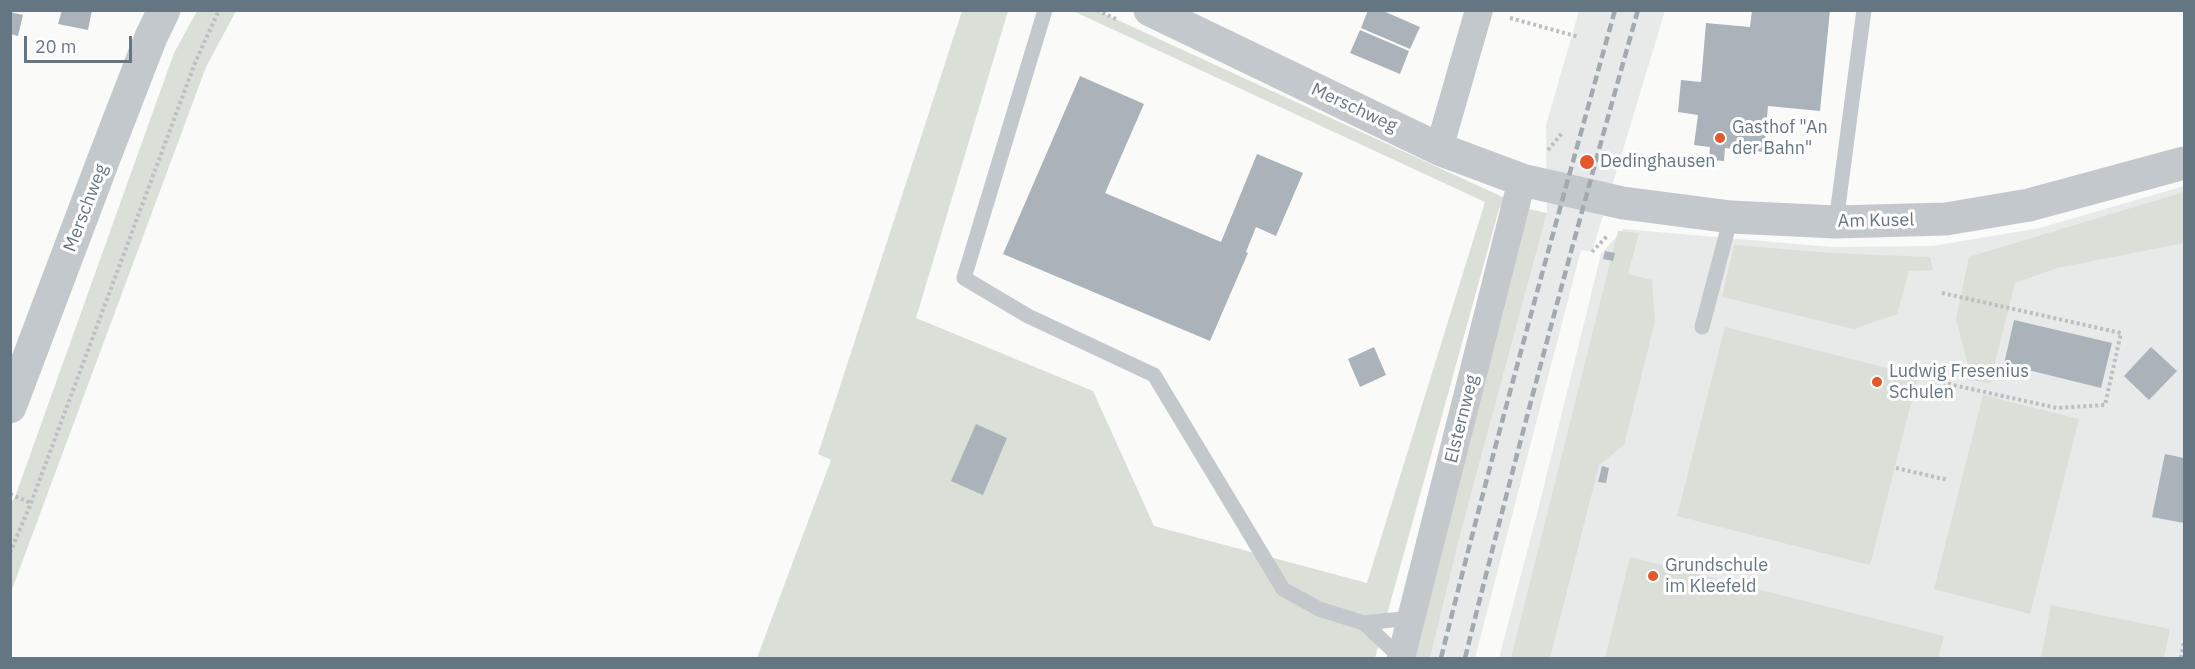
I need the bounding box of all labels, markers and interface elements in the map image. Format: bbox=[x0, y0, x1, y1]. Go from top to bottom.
scale bar bbox=[27, 24, 135, 62]
text: 20 m bbox=[35, 35, 77, 58]
street label: Merschweg bbox=[1308, 79, 1400, 137]
place label: Gasthof "An der Bahn" bbox=[1732, 117, 1828, 160]
marker: Gasthof "An der Bahn" bbox=[1713, 131, 1727, 145]
place label: Dedinghausen bbox=[1600, 151, 1716, 173]
marker: Dedinghausen bbox=[1578, 153, 1596, 171]
street label: Merschweg bbox=[59, 161, 113, 255]
street label: Am Kusel bbox=[1838, 210, 1914, 232]
place label: Ludwig Fresenius Schulen bbox=[1889, 361, 2029, 404]
street label: Elsternweg bbox=[1441, 373, 1483, 465]
marker: Ludwig Fresenius Schulen bbox=[1870, 375, 1884, 389]
place label: Grundschule im Kleefeld bbox=[1665, 555, 1768, 598]
marker: Grundschule im Kleefeld bbox=[1646, 569, 1660, 583]

